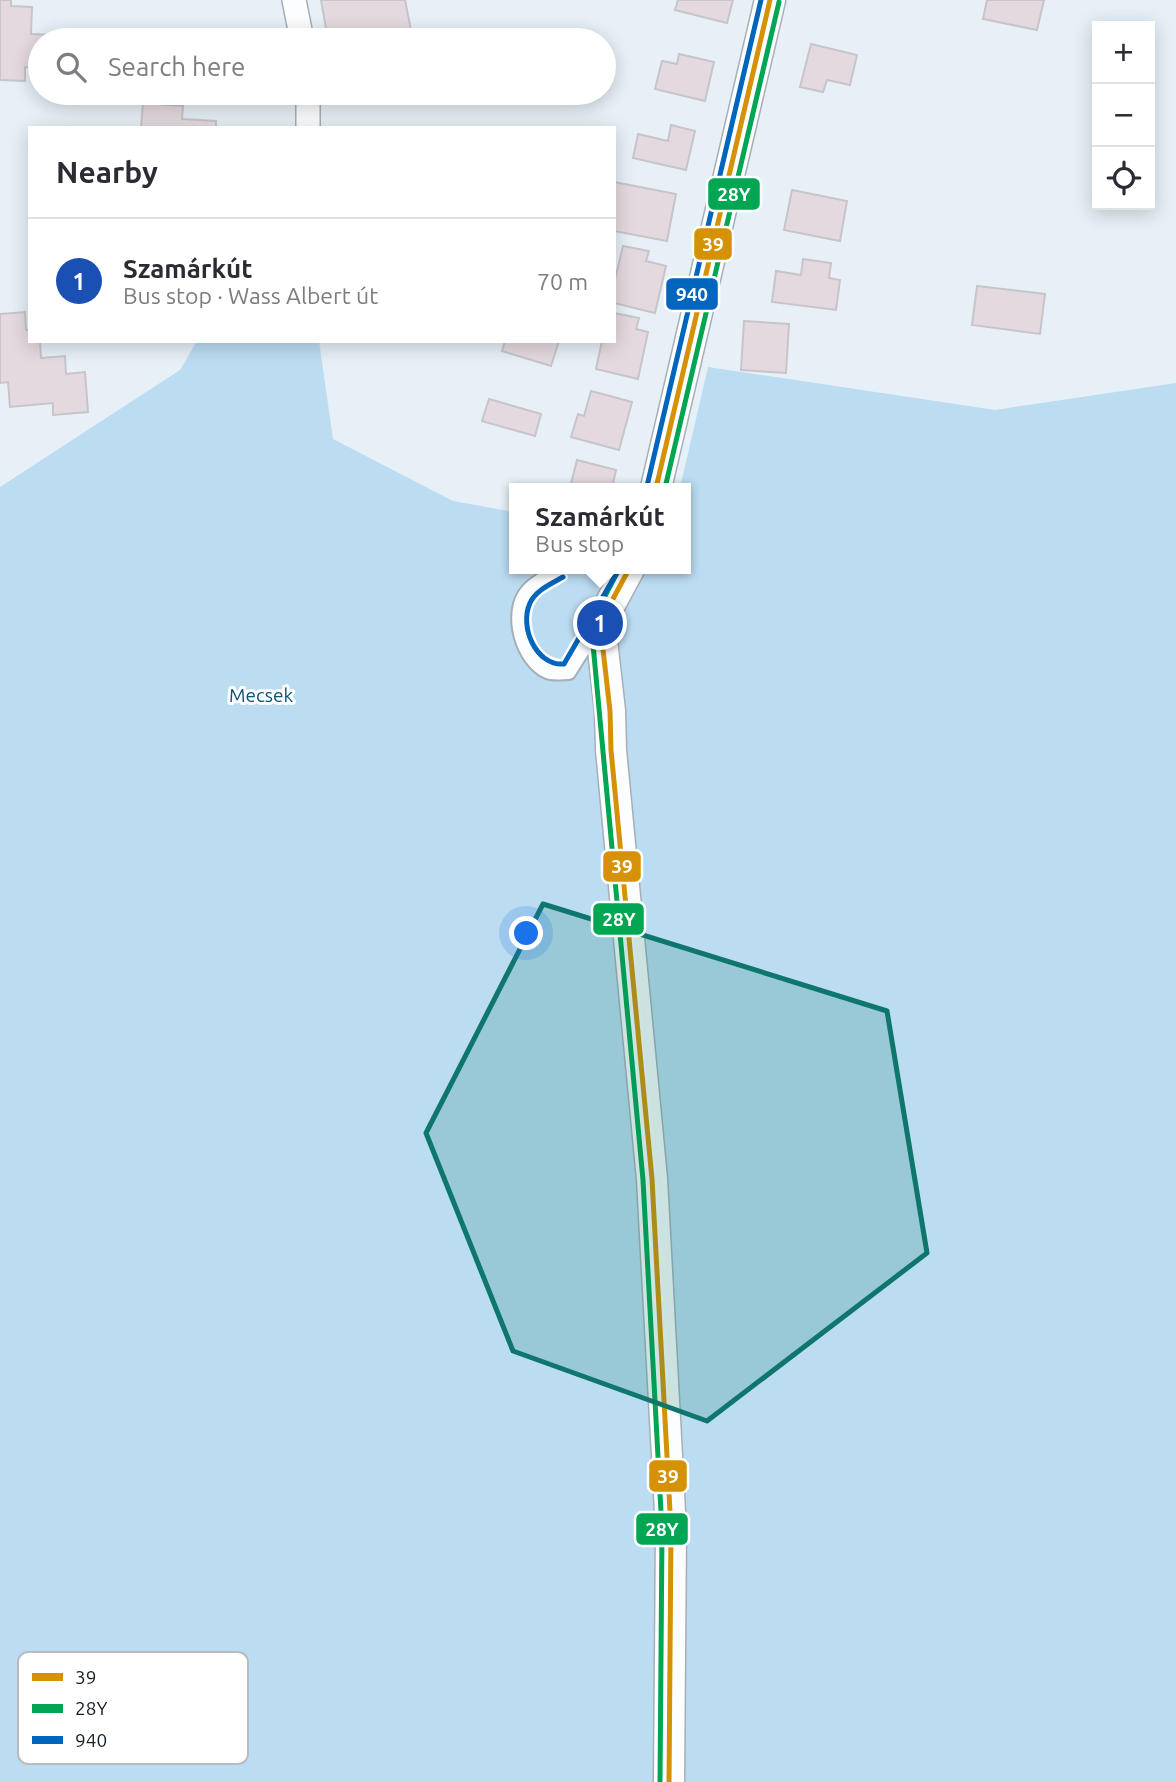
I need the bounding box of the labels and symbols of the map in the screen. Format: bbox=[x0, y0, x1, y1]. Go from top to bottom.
line badge: 28Y bbox=[707, 177, 761, 211]
text: 28Y bbox=[717, 183, 752, 205]
line badge: 39 bbox=[693, 227, 733, 261]
text: 39 bbox=[702, 233, 724, 255]
line badge: 940 bbox=[665, 277, 719, 311]
text: 940 bbox=[676, 283, 708, 305]
pin: 1 bbox=[577, 597, 623, 649]
park label: Mecsek bbox=[229, 684, 293, 706]
line badge: 39 bbox=[602, 850, 642, 883]
text: 39 bbox=[611, 855, 633, 877]
line badge: 28Y bbox=[592, 902, 645, 936]
text: 28Y bbox=[602, 908, 637, 930]
your location bbox=[509, 916, 543, 950]
line badge: 39 bbox=[648, 1459, 688, 1493]
text: 39 bbox=[657, 1465, 679, 1487]
line badge: 28Y bbox=[635, 1512, 689, 1546]
text: 28Y bbox=[645, 1518, 680, 1540]
legend bbox=[18, 1652, 248, 1764]
text: 39 bbox=[75, 1666, 96, 1688]
text: 28Y bbox=[75, 1697, 107, 1719]
text: 940 bbox=[75, 1729, 107, 1751]

